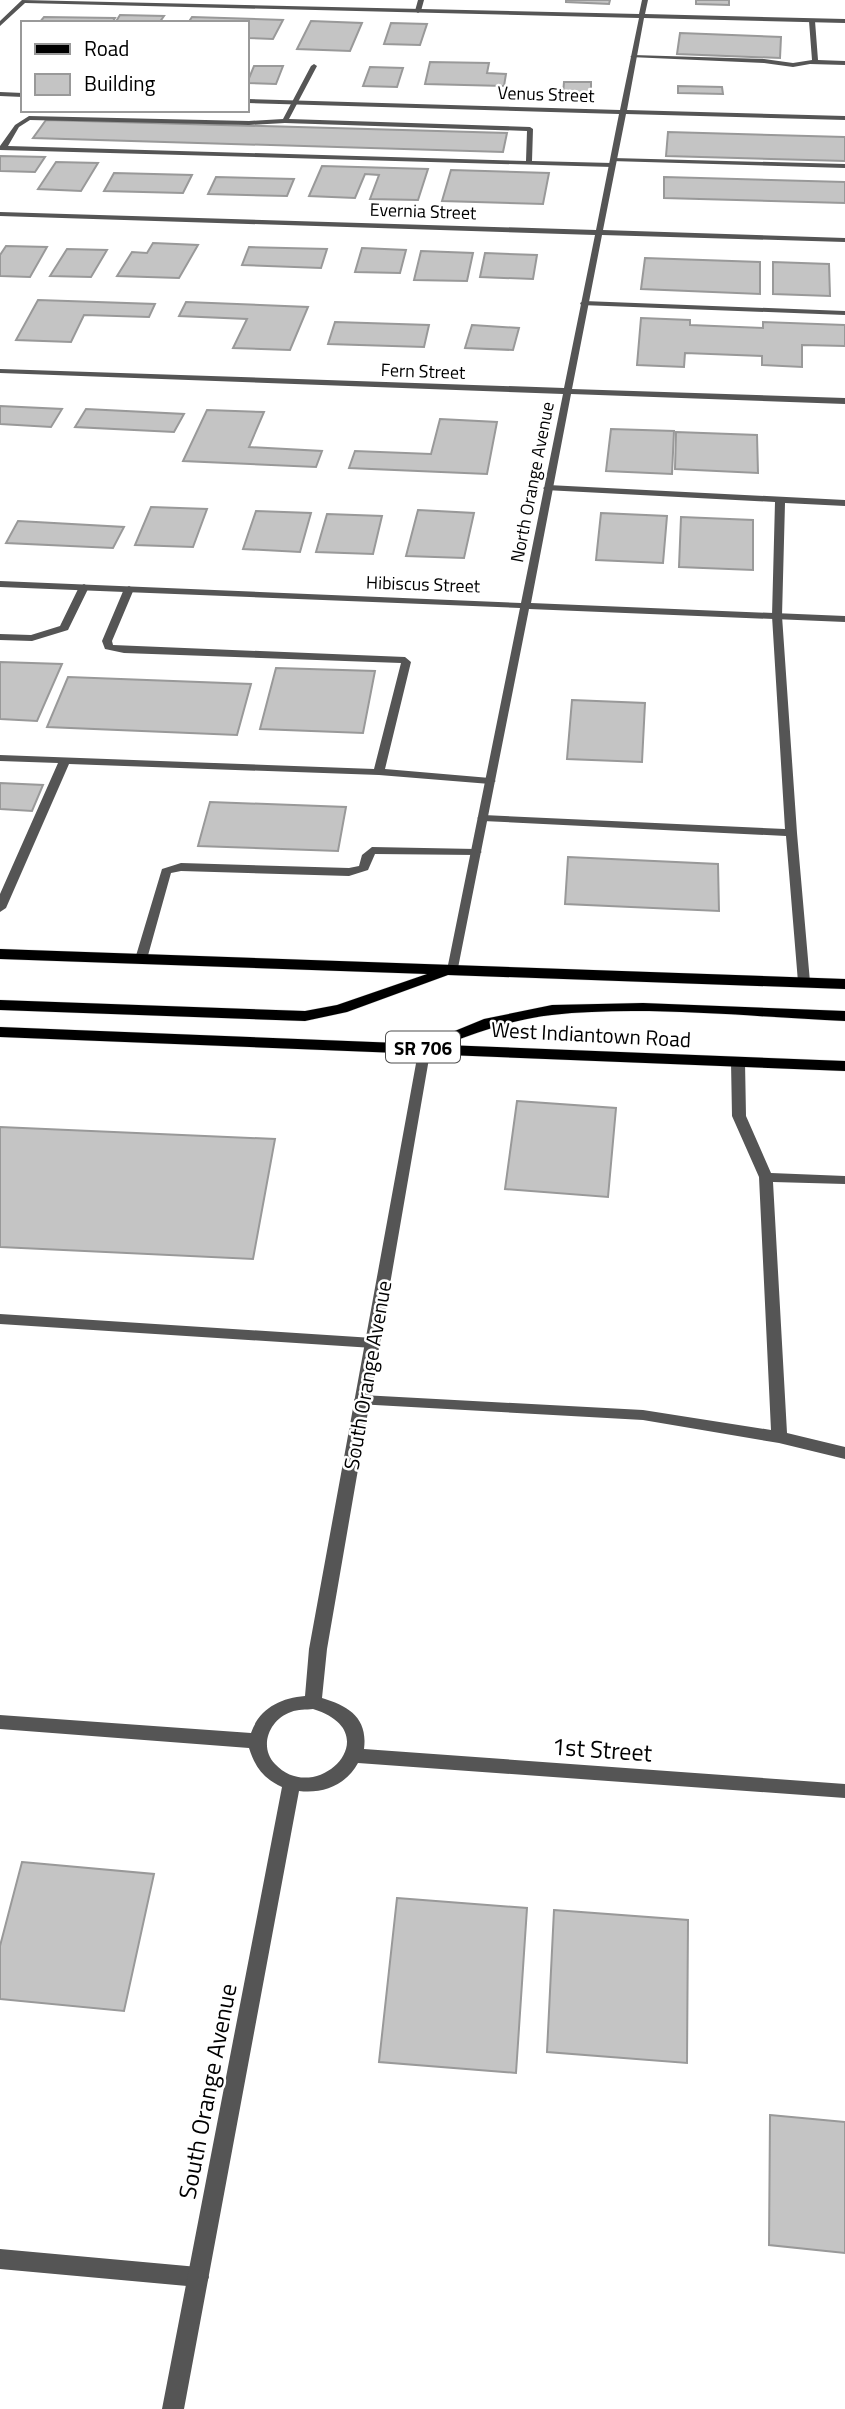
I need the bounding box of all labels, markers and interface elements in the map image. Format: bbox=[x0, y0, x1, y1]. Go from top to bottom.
legend bbox=[21, 21, 248, 112]
text: Road bbox=[84, 32, 129, 64]
text: Building bbox=[84, 67, 156, 99]
street label: Venus Street bbox=[497, 79, 596, 109]
street label: Evernia Street bbox=[369, 196, 477, 226]
street label: Fern Street bbox=[380, 356, 466, 386]
street label: North Orange Avenue bbox=[503, 399, 561, 565]
street label: Hibiscus Street bbox=[366, 569, 481, 600]
street label: West Indiantown Road bbox=[490, 1013, 692, 1055]
road number: SR 706 bbox=[386, 1032, 460, 1063]
street label: South Orange Avenue bbox=[335, 1278, 399, 1472]
street label: 1st Street bbox=[551, 1728, 654, 1770]
street label: South Orange Avenue bbox=[168, 1980, 246, 2202]

